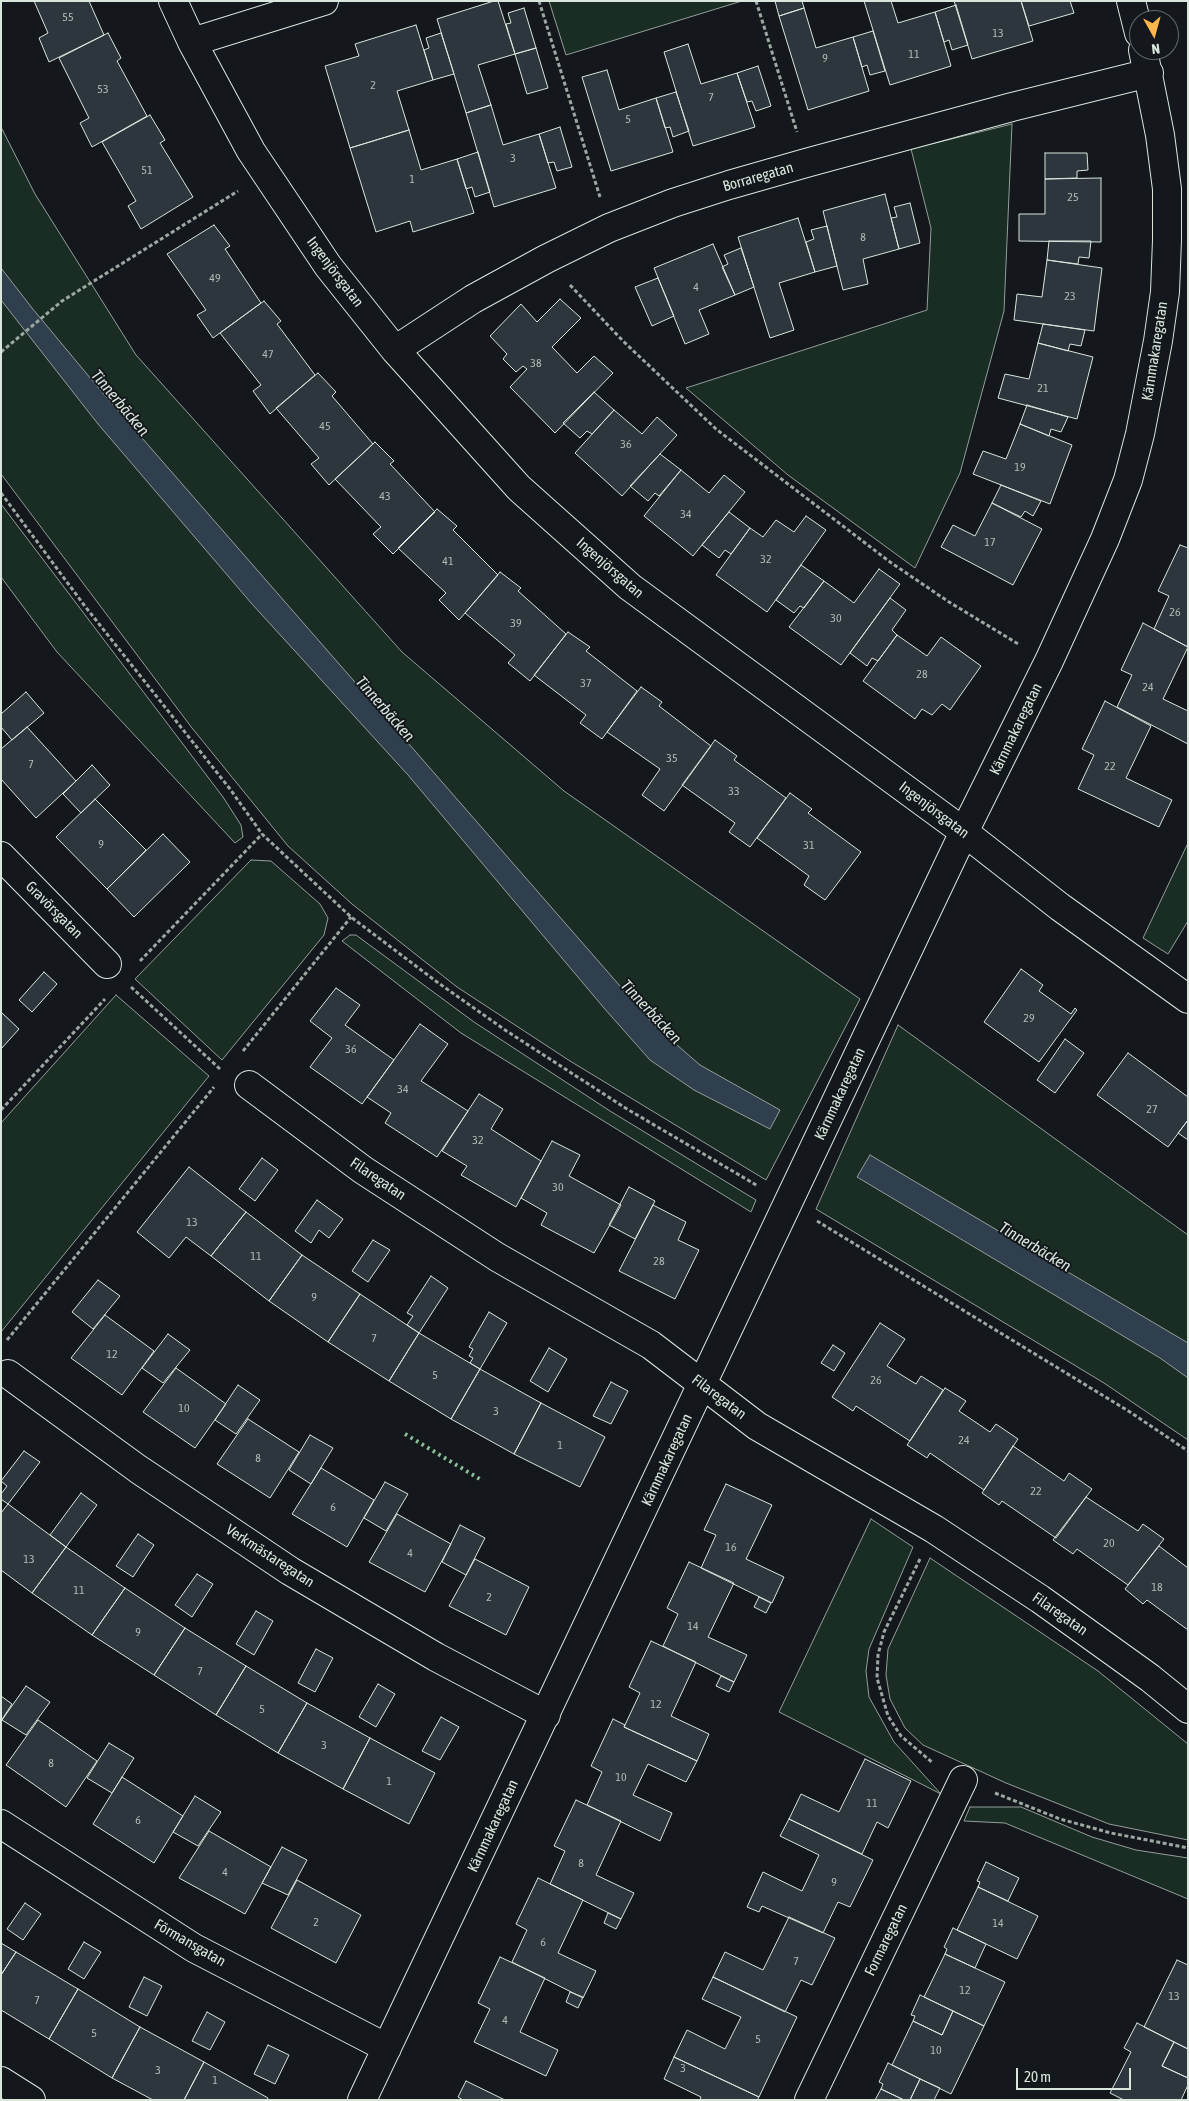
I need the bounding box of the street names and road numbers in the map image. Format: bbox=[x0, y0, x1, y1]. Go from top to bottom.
street label: Borraregatan bbox=[721, 158, 795, 196]
street label: Ingenjörsgatan bbox=[303, 233, 367, 311]
street label: Kärnmakaregatan bbox=[1138, 300, 1172, 402]
street label: Ingenjörsgatan bbox=[573, 534, 647, 602]
street label: Kärnmakaregatan bbox=[986, 680, 1046, 778]
street label: Ingenjörsgatan bbox=[895, 778, 973, 842]
street label: Gravörsgatan bbox=[22, 878, 86, 942]
street label: Kärnmakaregatan bbox=[811, 1045, 869, 1143]
street label: Filaregatan bbox=[347, 1154, 409, 1204]
street label: Filaregatan bbox=[688, 1371, 750, 1423]
street label: Kärnmakaregatan bbox=[638, 1411, 696, 1509]
street label: Verkmästaregatan bbox=[222, 1521, 318, 1591]
street label: Filaregatan bbox=[1029, 1588, 1091, 1640]
street label: Kärnmakaregatan bbox=[464, 1777, 522, 1875]
street label: Formaregatan bbox=[861, 1901, 911, 1979]
street label: Förmansgatan bbox=[151, 1915, 229, 1971]

